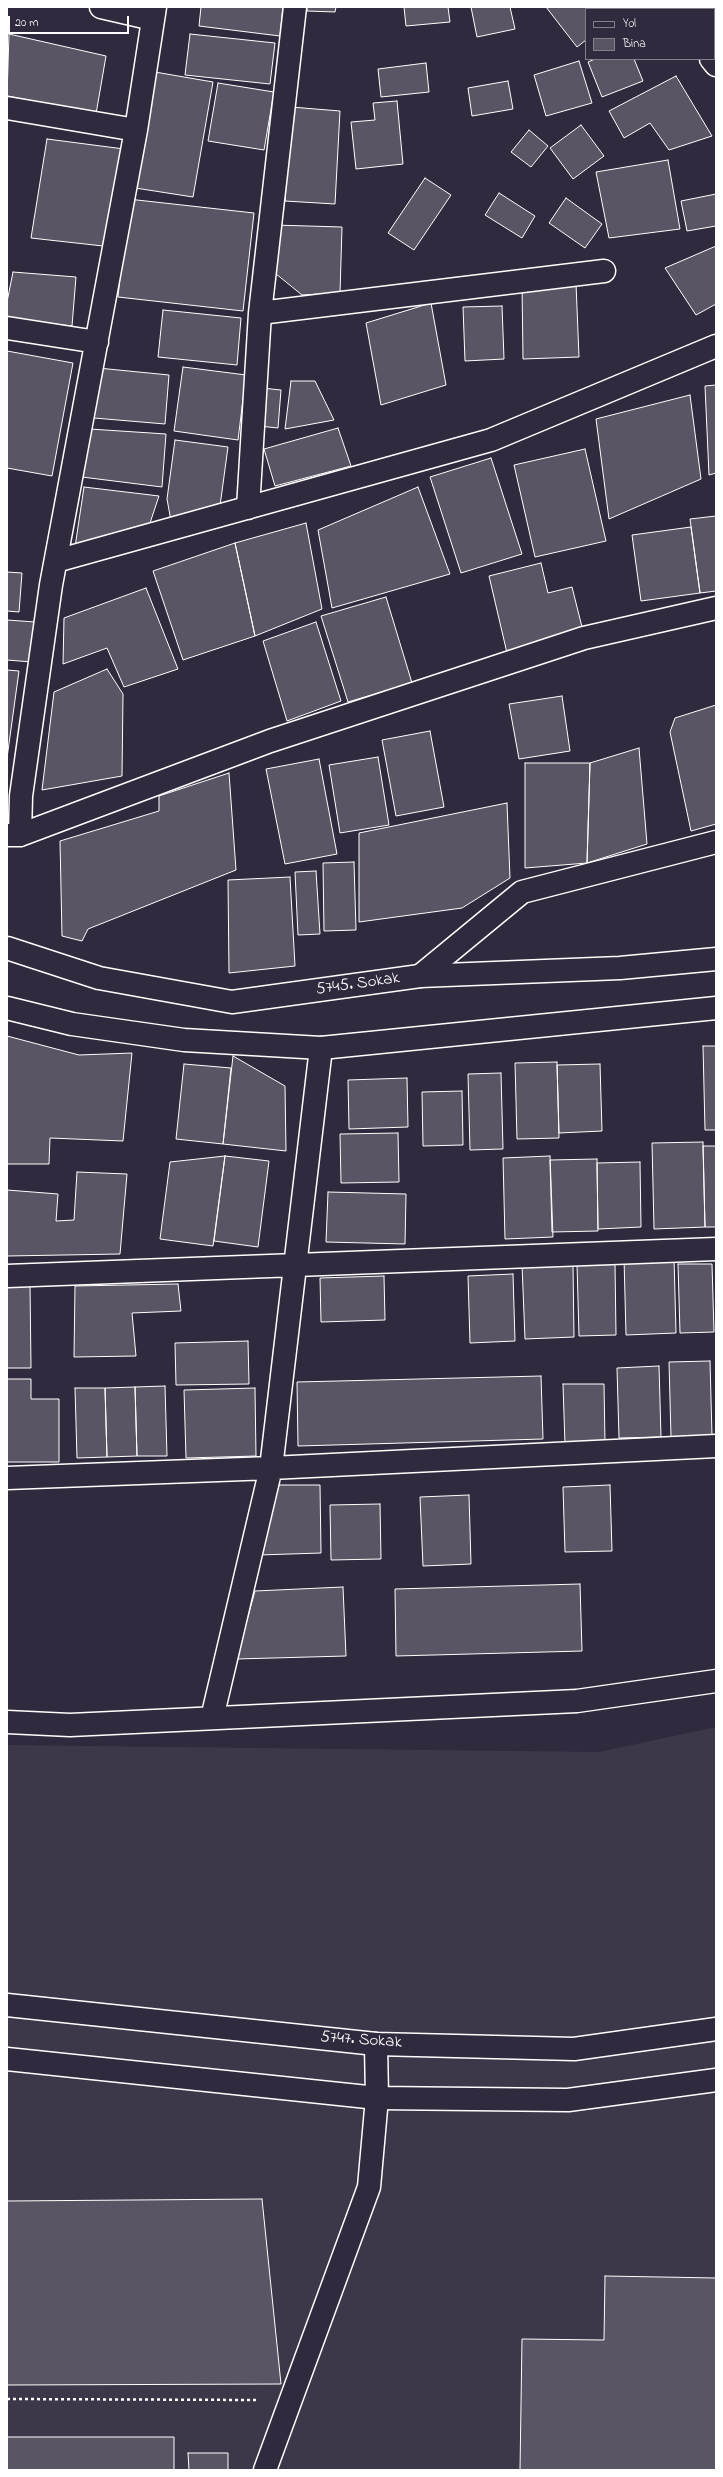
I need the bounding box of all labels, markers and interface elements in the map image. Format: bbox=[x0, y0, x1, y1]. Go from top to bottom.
scale bar bbox=[10, 8, 131, 34]
legend bbox=[585, 8, 715, 60]
text: 20 m bbox=[15, 14, 38, 32]
text: Yol bbox=[623, 15, 636, 33]
text: Bina bbox=[623, 35, 646, 53]
street label: 5745. Sokak bbox=[315, 969, 401, 1001]
street label: 5747. Sokak bbox=[320, 2028, 402, 2054]

